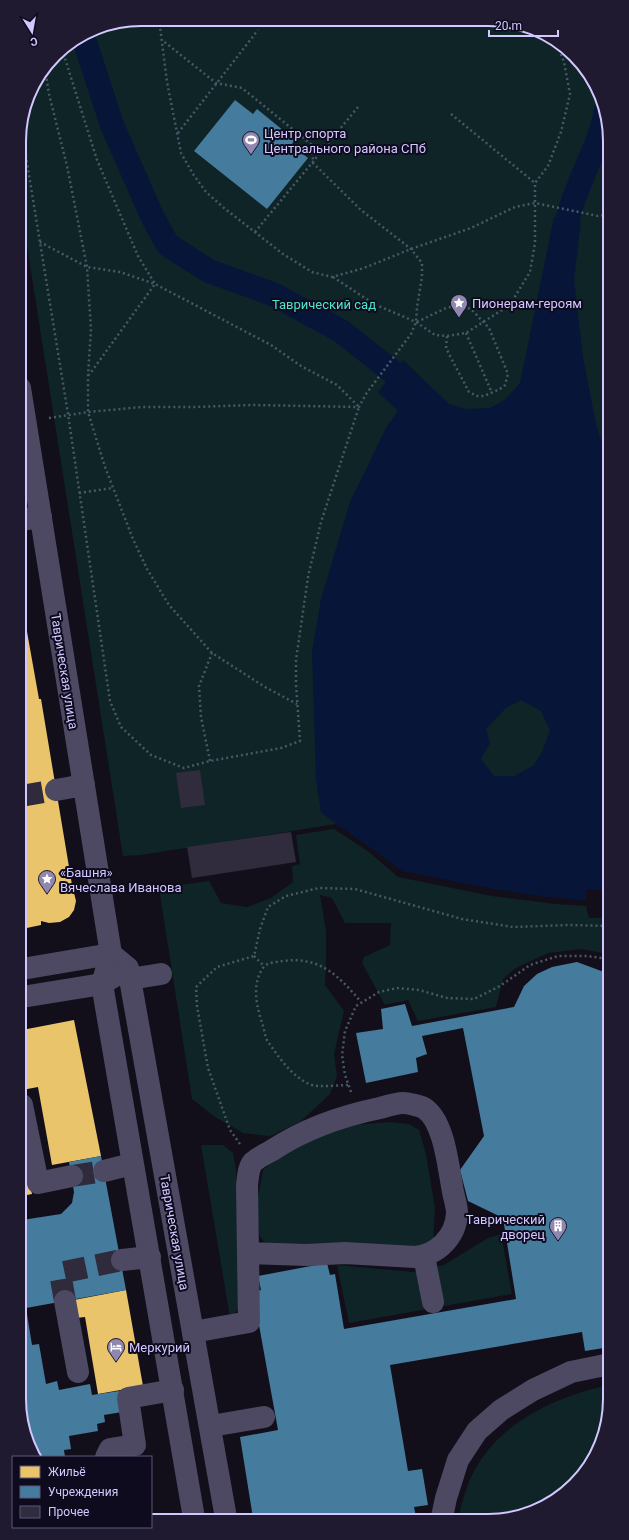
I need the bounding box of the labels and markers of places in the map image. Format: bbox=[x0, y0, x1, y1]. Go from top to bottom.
place label: Центр спорта Центрального района СПб bbox=[264, 126, 426, 156]
sports icon: Центр спорта Центрального района СПб bbox=[241, 130, 261, 155]
place icon: Пионерам-героям bbox=[449, 293, 469, 318]
place label: Пионерам-героям bbox=[472, 296, 582, 311]
place label: «Башня» Вячеслава Иванова bbox=[60, 865, 182, 895]
place icon: «Башня» Вячеслава Иванова bbox=[37, 869, 57, 894]
place label: Таврический дворец bbox=[466, 1212, 545, 1242]
building icon: Таврический дворец bbox=[548, 1216, 568, 1241]
hotel icon: Меркурий bbox=[106, 1337, 126, 1362]
place label: Меркурий bbox=[129, 1340, 190, 1355]

